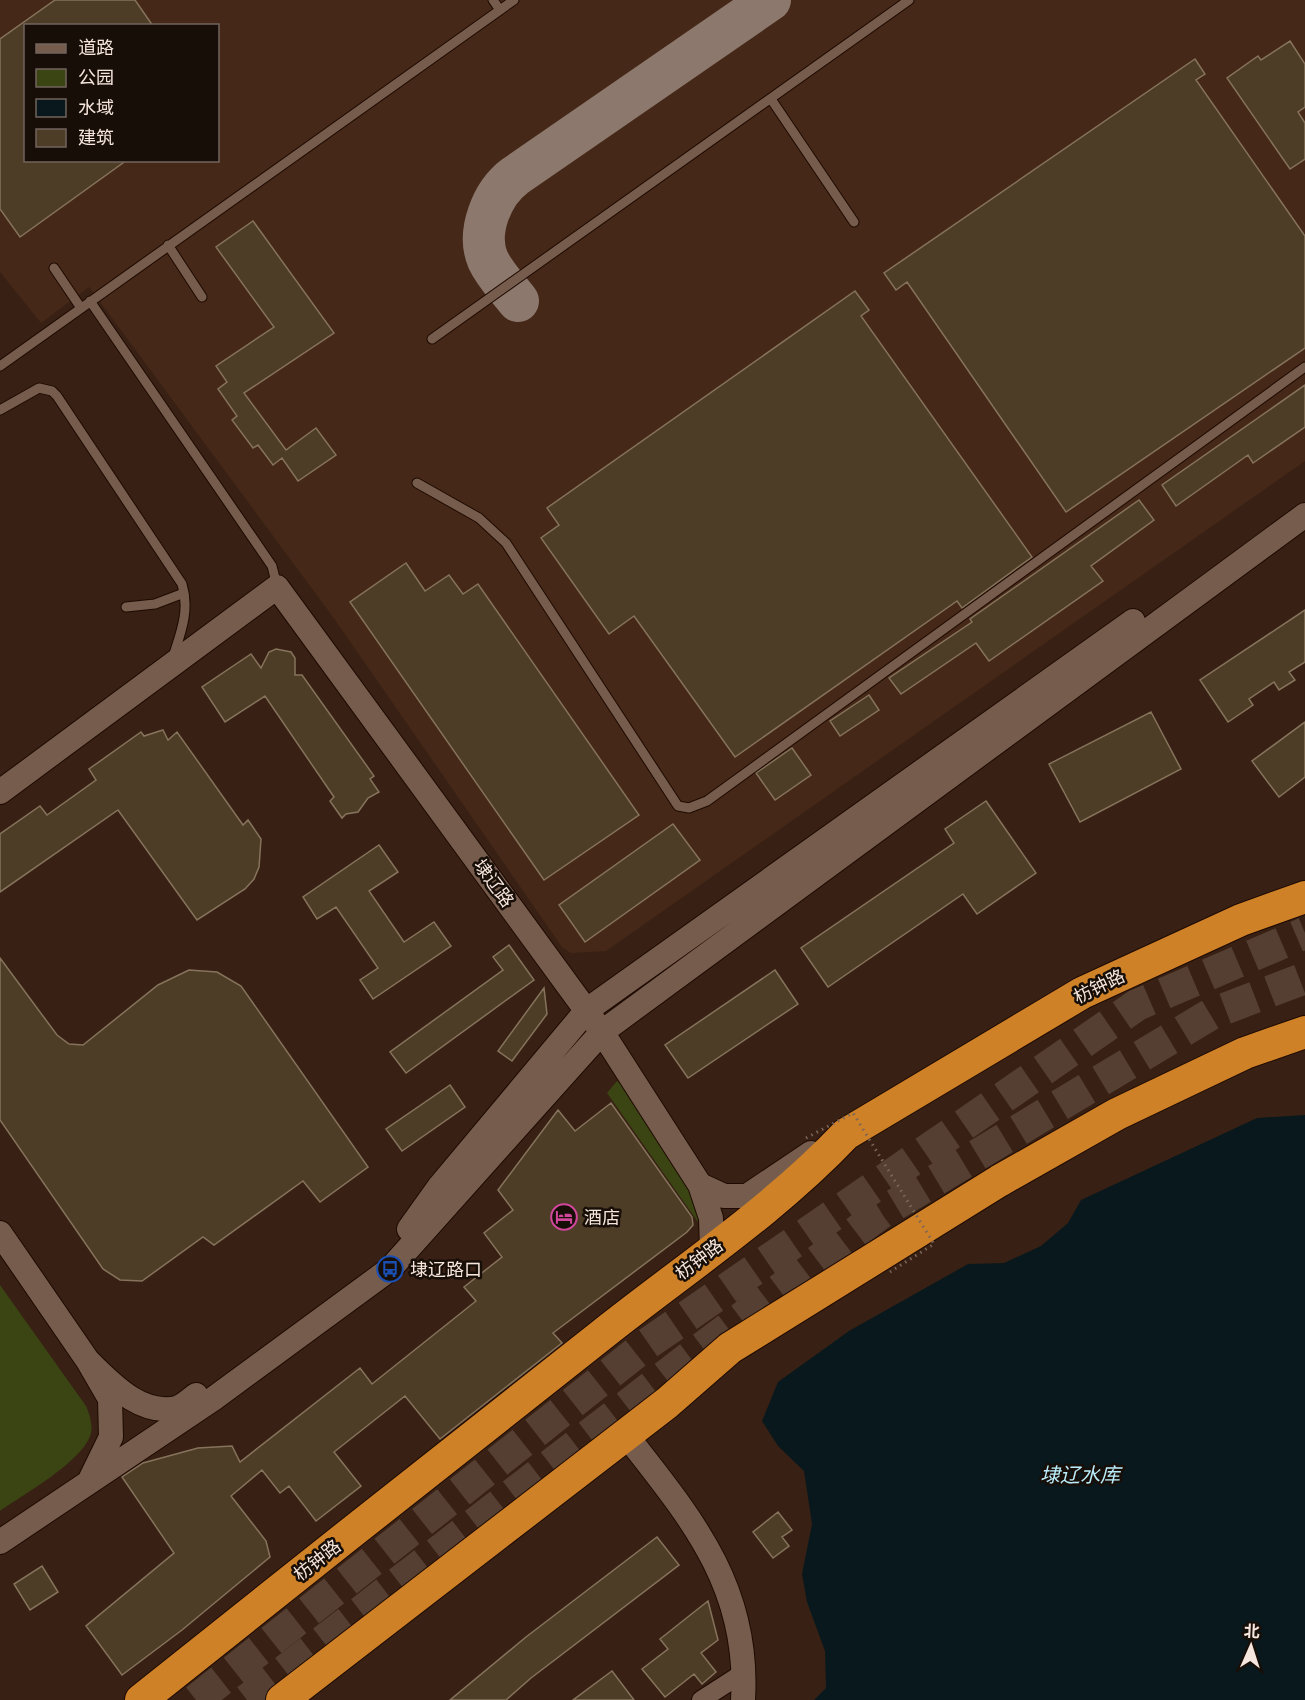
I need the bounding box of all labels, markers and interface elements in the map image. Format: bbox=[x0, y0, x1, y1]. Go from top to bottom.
legend bbox=[24, 24, 219, 162]
text: 道路 bbox=[78, 37, 114, 58]
text: 公园 bbox=[78, 67, 114, 88]
text: 水域 bbox=[78, 97, 114, 118]
text: 建筑 bbox=[78, 127, 114, 148]
street label: 埭辽路 bbox=[470, 855, 518, 911]
street label: 枋钟路 bbox=[1070, 965, 1128, 1007]
hotel icon: 酒店 bbox=[549, 1202, 579, 1232]
place label: 酒店 bbox=[584, 1207, 620, 1228]
street label: 枋钟路 bbox=[671, 1234, 727, 1284]
bus stop icon: 埭辽路口 bbox=[375, 1254, 405, 1284]
place label: 埭辽路口 bbox=[410, 1259, 482, 1280]
water label: 埭辽水库 bbox=[1040, 1463, 1123, 1487]
street label: 枋钟路 bbox=[289, 1535, 345, 1585]
north arrow bbox=[1221, 1616, 1281, 1676]
text: 北 bbox=[1243, 1621, 1260, 1641]

